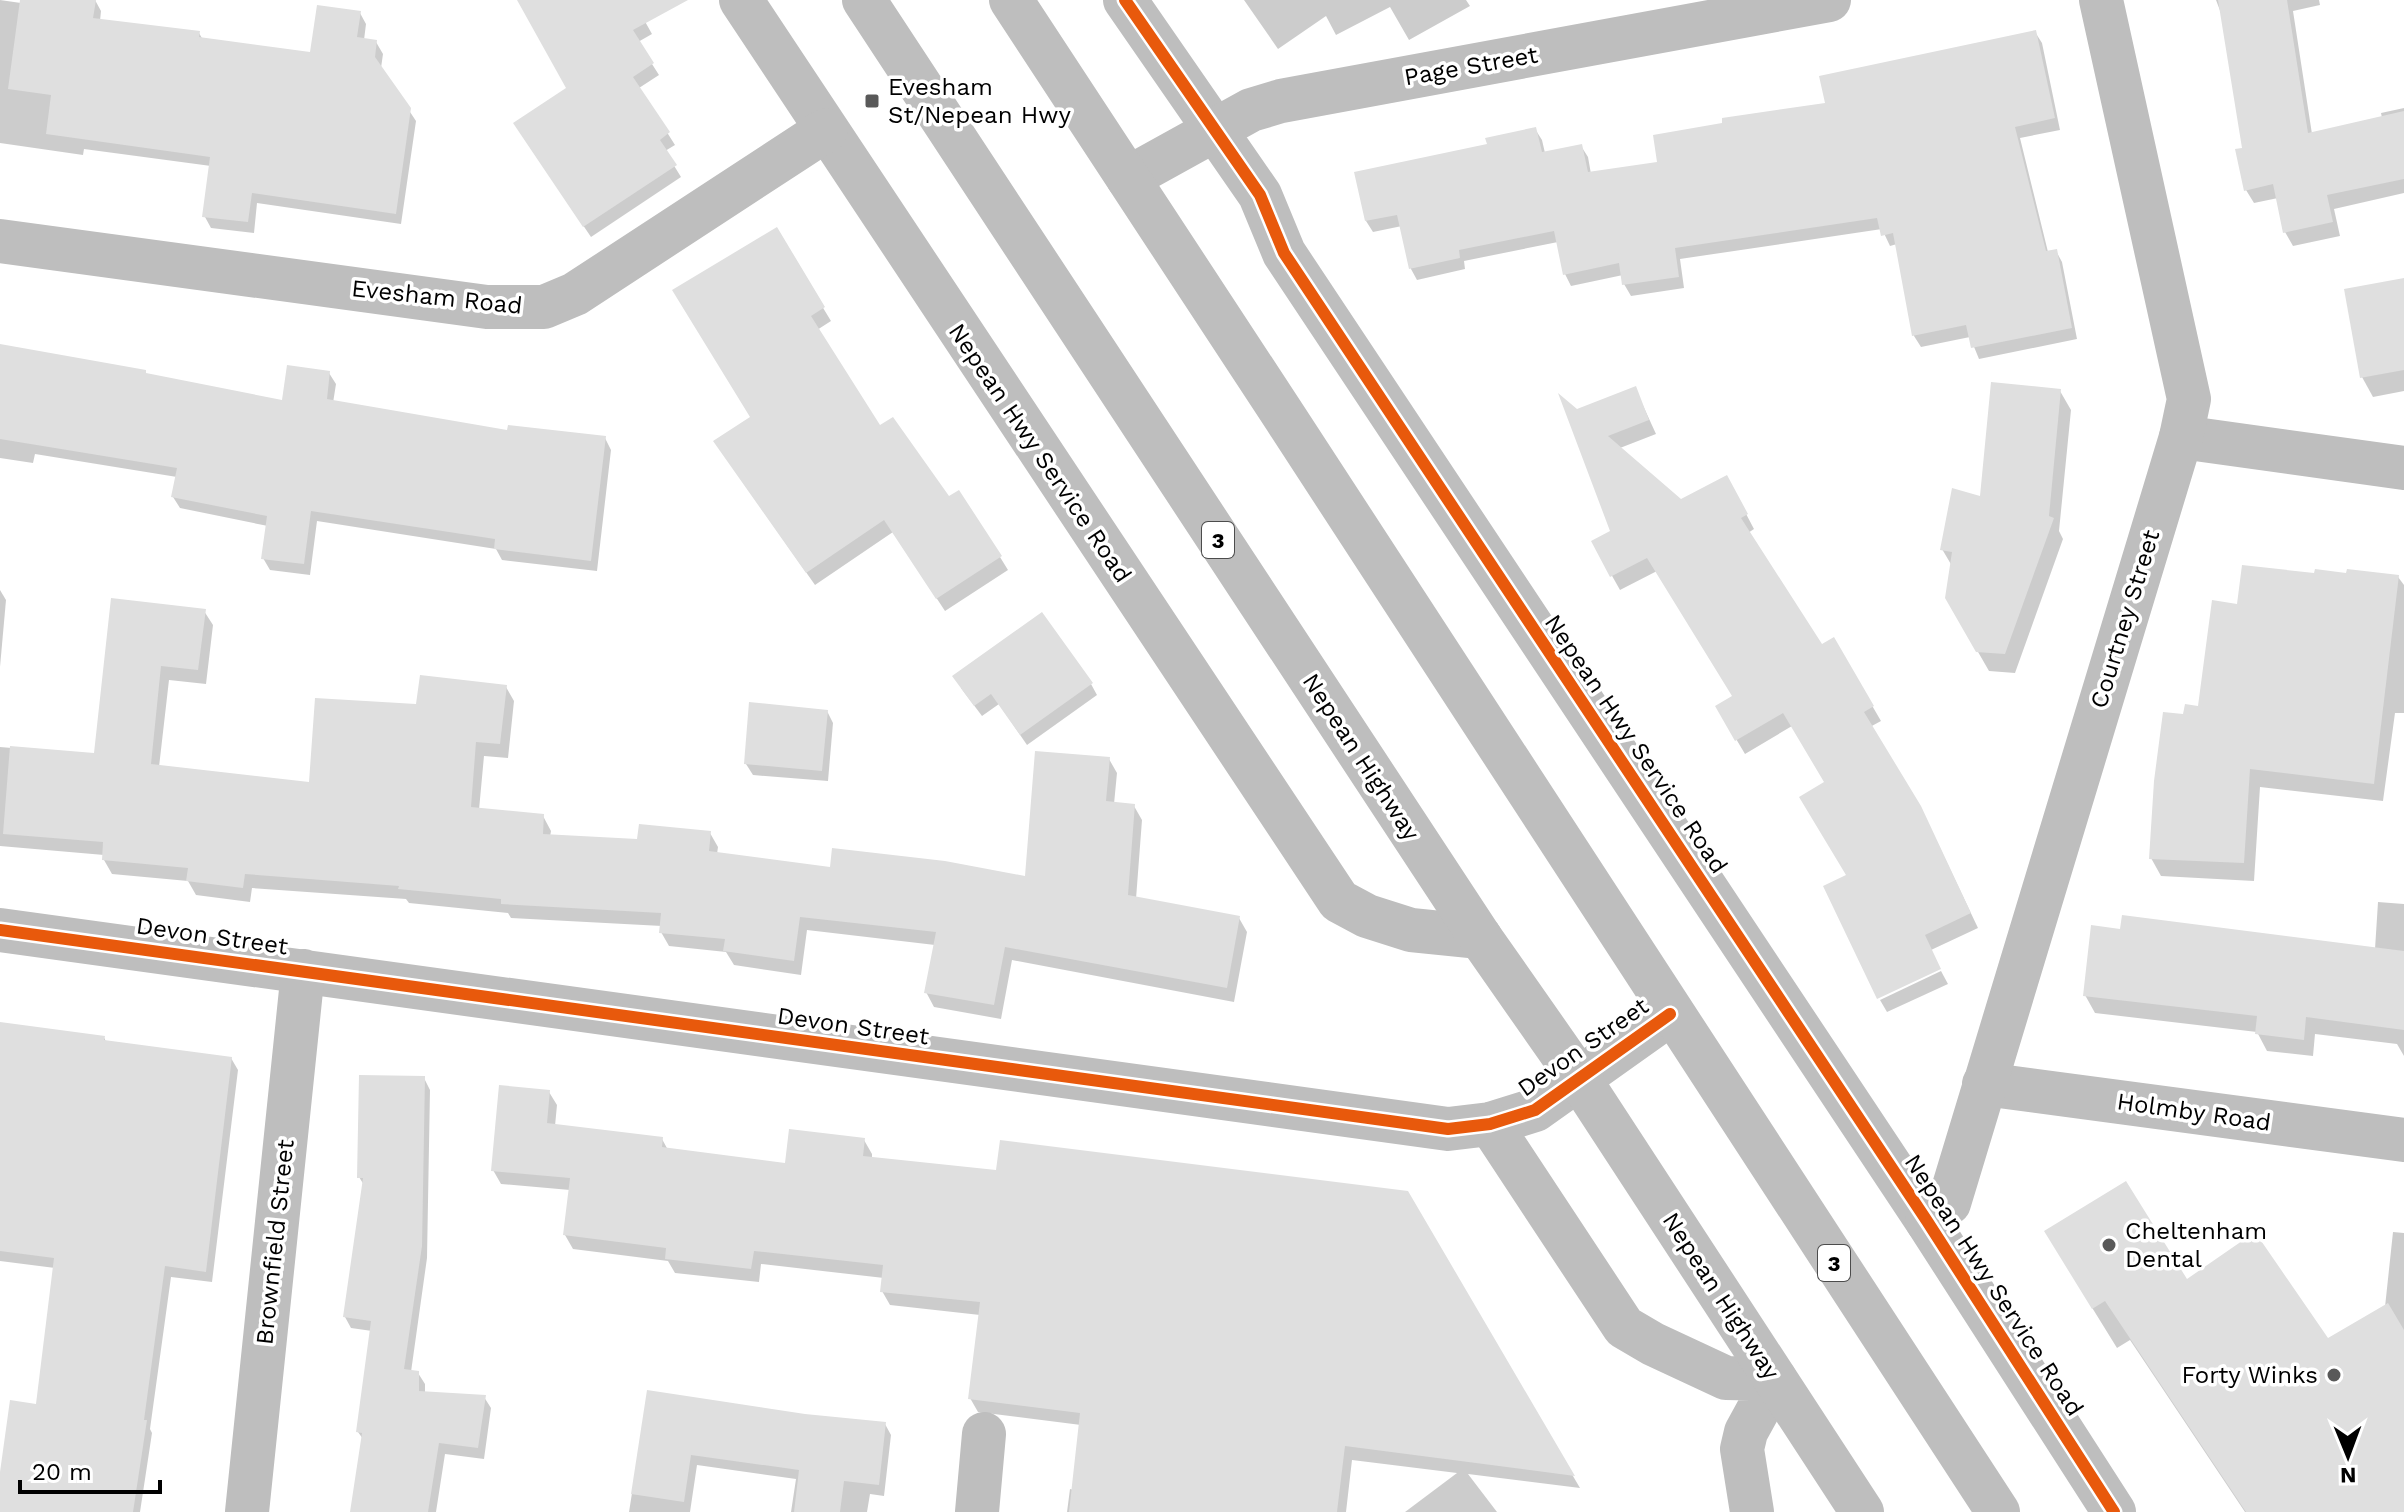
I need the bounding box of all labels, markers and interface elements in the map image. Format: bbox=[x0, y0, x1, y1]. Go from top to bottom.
street label: Page Street bbox=[1402, 40, 1540, 92]
place label: Evesham St/Nepean Hwy bbox=[888, 73, 1071, 129]
marker: Evesham St/Nepean Hwy bbox=[863, 92, 881, 110]
street label: Evesham Road bbox=[350, 274, 524, 320]
street label: Nepean Hwy Service Road bbox=[943, 318, 1137, 588]
road number: 3 bbox=[1202, 522, 1234, 558]
street label: Courtney Street bbox=[2085, 526, 2165, 712]
street label: Nepean Hwy Service Road bbox=[1539, 609, 1733, 879]
street label: Nepean Highway bbox=[1297, 668, 1426, 846]
street label: Devon Street bbox=[134, 911, 290, 961]
street label: Devon Street bbox=[1512, 992, 1654, 1102]
street label: Devon Street bbox=[775, 1001, 931, 1051]
street label: Holmby Road bbox=[2115, 1087, 2273, 1137]
street label: Brownfield Street bbox=[250, 1138, 300, 1346]
street label: Nepean Hwy Service Road bbox=[1899, 1149, 2089, 1421]
street label: Nepean Highway bbox=[1657, 1207, 1786, 1385]
place label: Cheltenham Dental bbox=[2125, 1217, 2267, 1273]
marker: Cheltenham Dental bbox=[2100, 1236, 2118, 1254]
road number: 3 bbox=[1818, 1245, 1850, 1281]
place label: Forty Winks bbox=[2181, 1361, 2318, 1389]
marker: Forty Winks bbox=[2325, 1366, 2343, 1384]
north arrow bbox=[2308, 1416, 2388, 1496]
scale bar bbox=[20, 1444, 160, 1494]
text: 20 m bbox=[32, 1458, 92, 1486]
text: N bbox=[2340, 1463, 2357, 1488]

